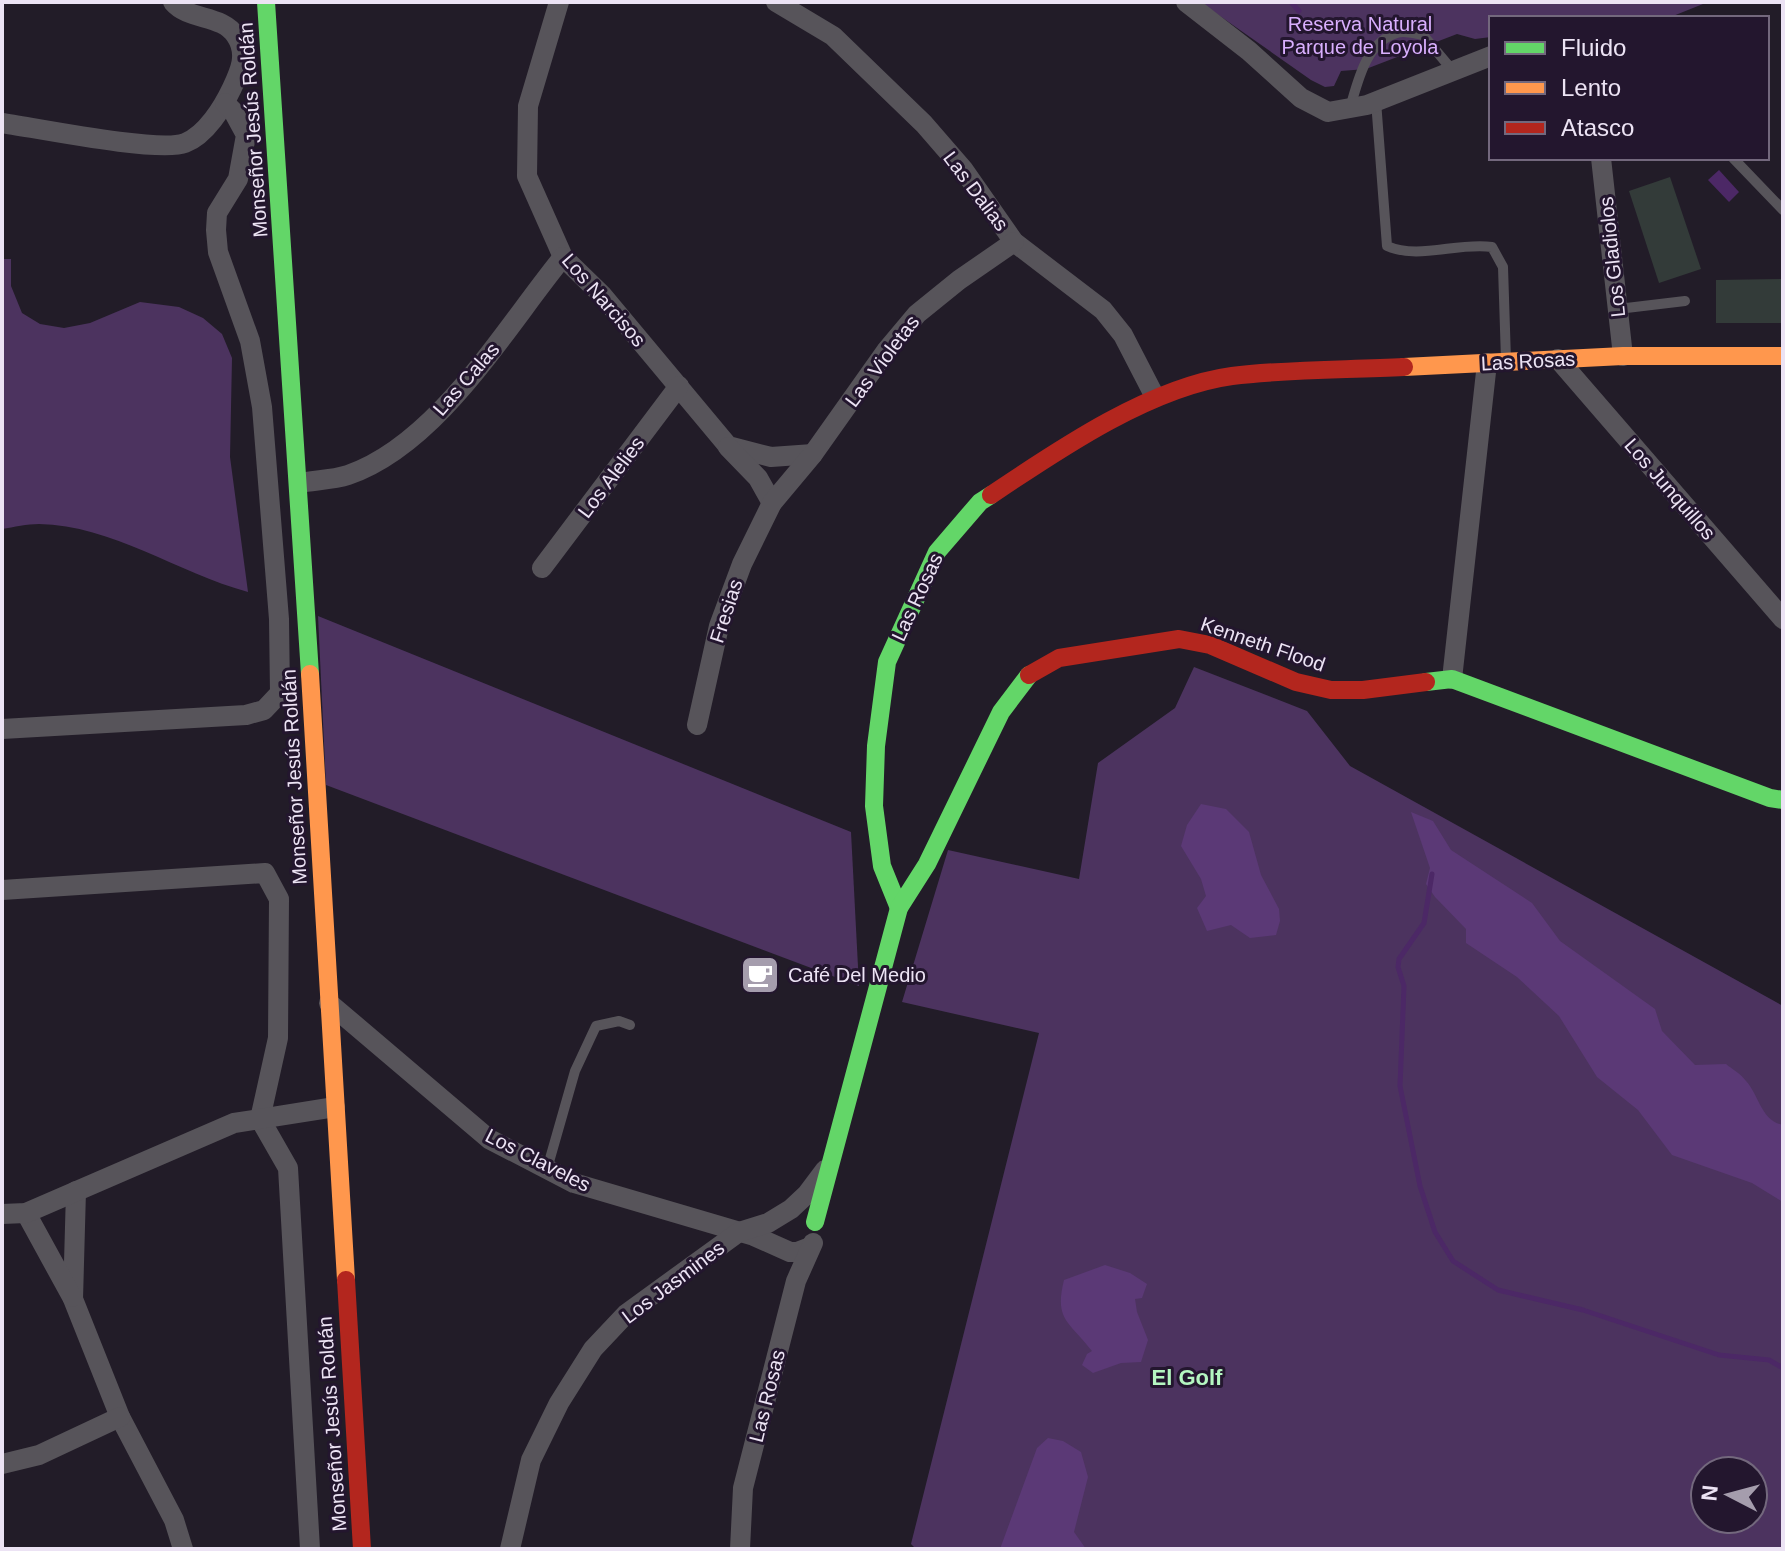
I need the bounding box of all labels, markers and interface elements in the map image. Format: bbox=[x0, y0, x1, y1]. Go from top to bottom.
park label: Reserva Natural Parque de Loyola bbox=[1282, 13, 1439, 58]
legend bbox=[1489, 16, 1769, 160]
street label: Monseñor Jesús Roldán bbox=[235, 22, 271, 238]
text: Fluido bbox=[1561, 34, 1626, 61]
text: Lento bbox=[1561, 74, 1621, 101]
text: Atasco bbox=[1561, 114, 1634, 141]
street label: Las Dalias bbox=[939, 147, 1013, 235]
street label: Los Gladiolos bbox=[1595, 196, 1629, 318]
street label: Los Narcisos bbox=[558, 249, 650, 351]
street label: Las Violetas bbox=[841, 311, 923, 411]
street label: Las Calas bbox=[429, 338, 503, 420]
street label: Las Rosas bbox=[1480, 348, 1576, 374]
street label: Los Alelies bbox=[573, 432, 649, 522]
street label: Los Junquillos bbox=[1620, 434, 1720, 544]
street label: Las Rosas bbox=[887, 550, 947, 644]
street label: Fresias bbox=[705, 576, 747, 646]
street label: Kenneth Flood bbox=[1198, 612, 1328, 676]
street label: Monseñor Jesús Roldán bbox=[277, 669, 311, 885]
cafe icon: Café Del Medio bbox=[739, 954, 781, 996]
place label: Café Del Medio bbox=[788, 964, 926, 986]
street label: Los Claveles bbox=[482, 1124, 594, 1196]
street label: Los Jasmines bbox=[618, 1236, 728, 1328]
street label: Monseñor Jesús Roldán bbox=[314, 1316, 350, 1532]
street label: Las Rosas bbox=[745, 1347, 789, 1445]
district label: El Golf bbox=[1152, 1365, 1223, 1390]
north arrow bbox=[1689, 1455, 1769, 1535]
text: N bbox=[1696, 1484, 1723, 1502]

